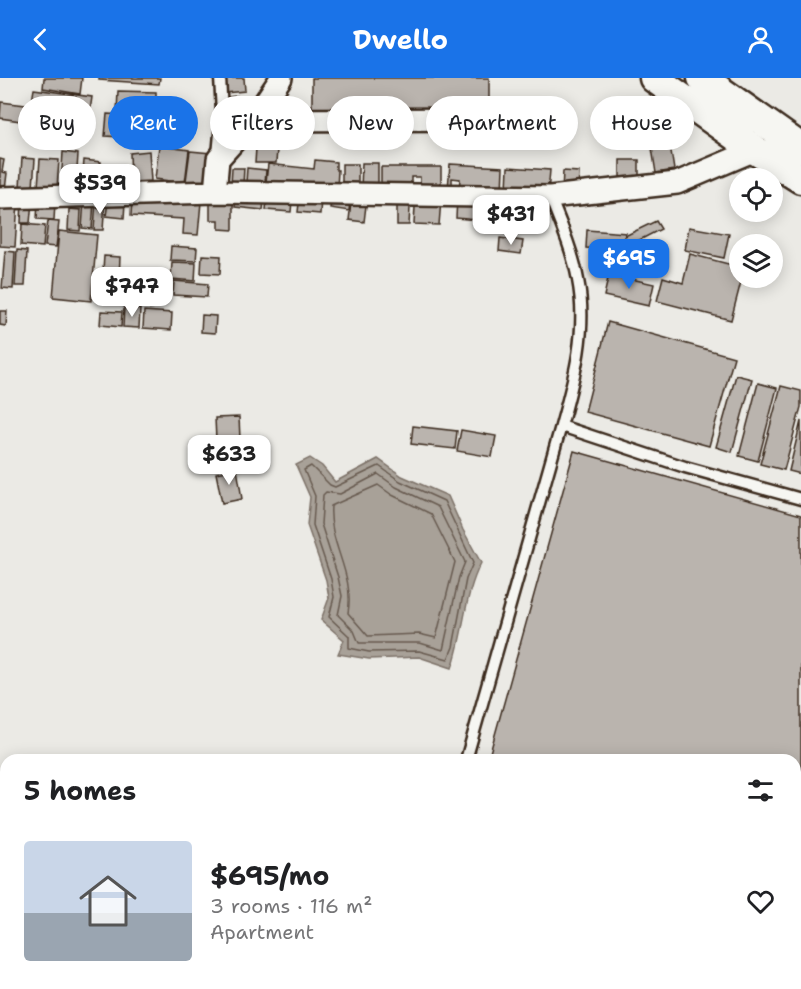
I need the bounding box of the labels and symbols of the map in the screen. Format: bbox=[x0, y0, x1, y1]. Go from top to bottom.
pin: $539 bbox=[64, 164, 136, 215]
pin: $431 bbox=[475, 195, 547, 246]
pin: $695 bbox=[593, 239, 665, 290]
pin: $747 bbox=[96, 267, 168, 318]
pin: $633 bbox=[193, 435, 265, 486]

